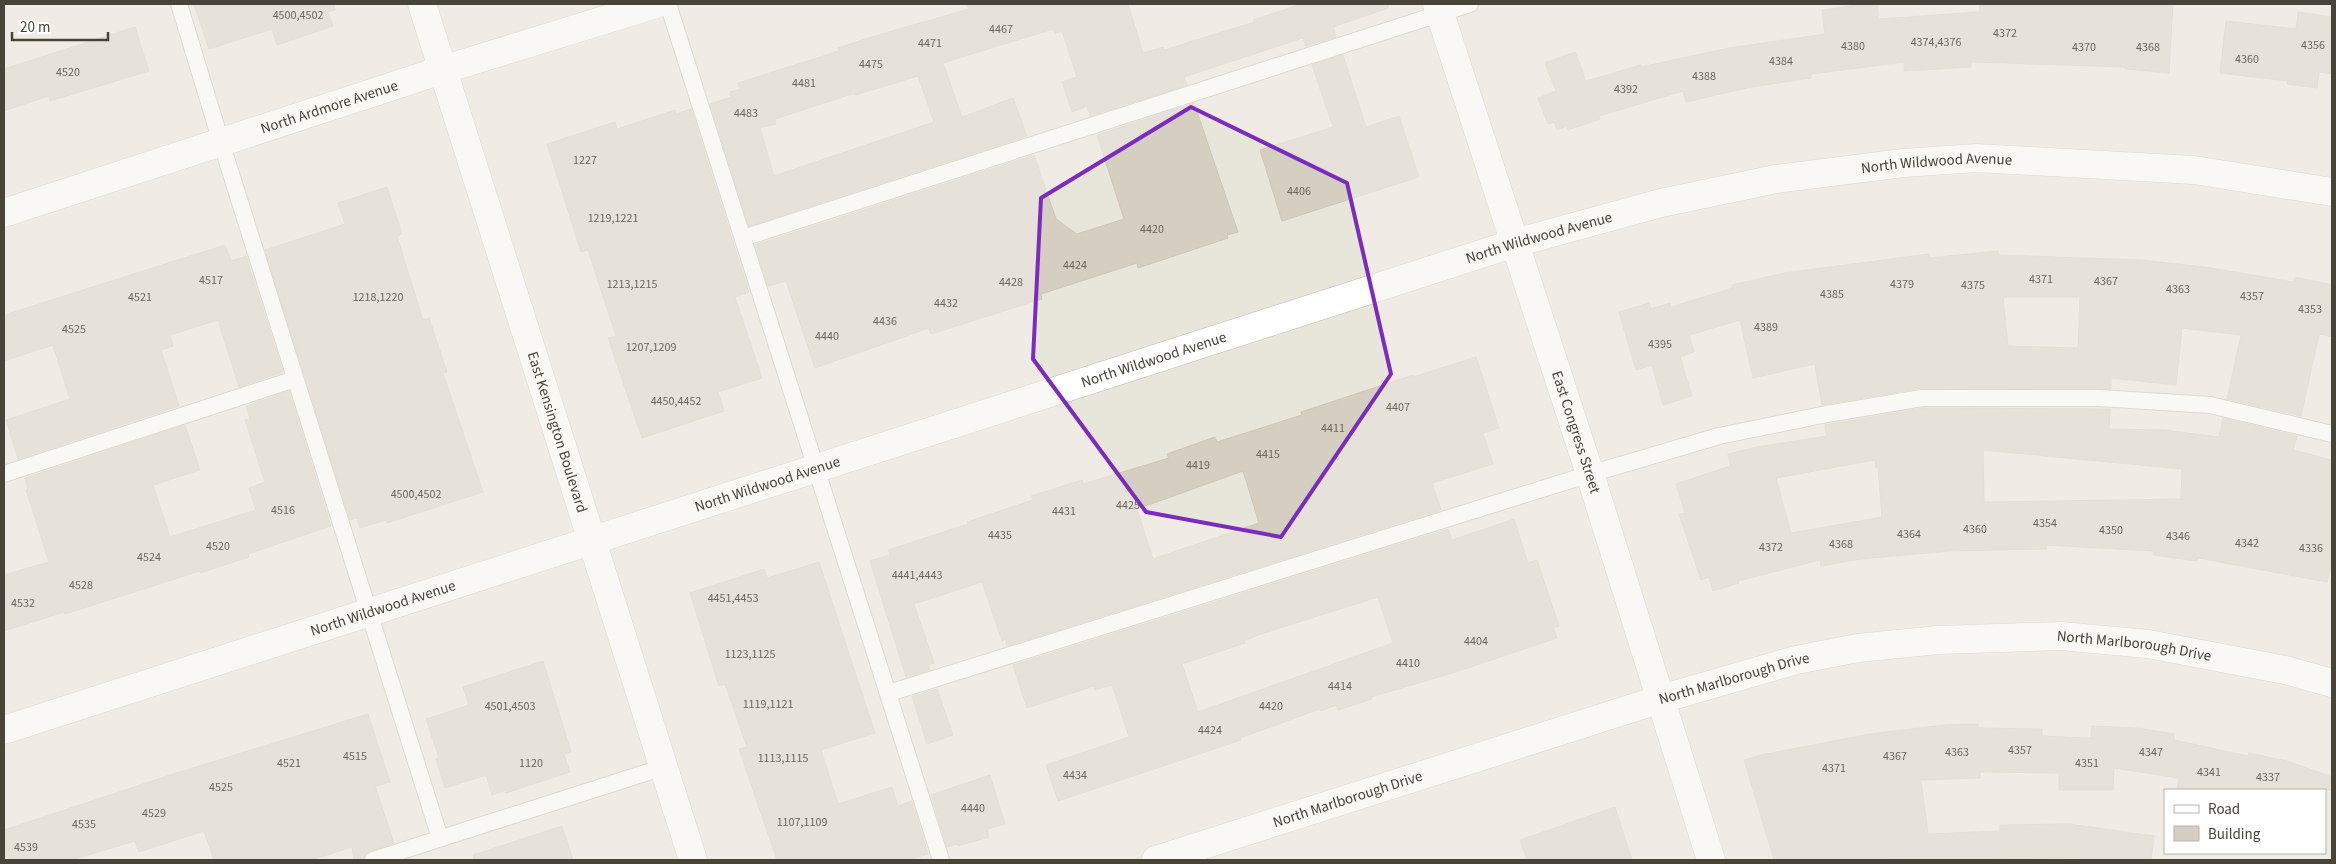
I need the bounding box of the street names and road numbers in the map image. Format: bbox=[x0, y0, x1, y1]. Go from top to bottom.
street label: North Ardmore Avenue bbox=[258, 75, 400, 139]
street label: North Wildwood Avenue bbox=[1860, 147, 2013, 179]
street label: North Wildwood Avenue bbox=[1463, 206, 1614, 269]
street label: North Wildwood Avenue bbox=[1078, 326, 1229, 393]
street label: East Kensington Boulevard bbox=[522, 349, 593, 515]
street label: East Congress Street bbox=[1547, 368, 1606, 496]
street label: North Wildwood Avenue bbox=[692, 451, 843, 517]
street label: North Wildwood Avenue bbox=[307, 575, 458, 641]
street label: North Marlborough Drive bbox=[2056, 625, 2213, 666]
street label: North Marlborough Drive bbox=[1656, 647, 1811, 710]
street label: North Marlborough Drive bbox=[1270, 765, 1425, 833]

